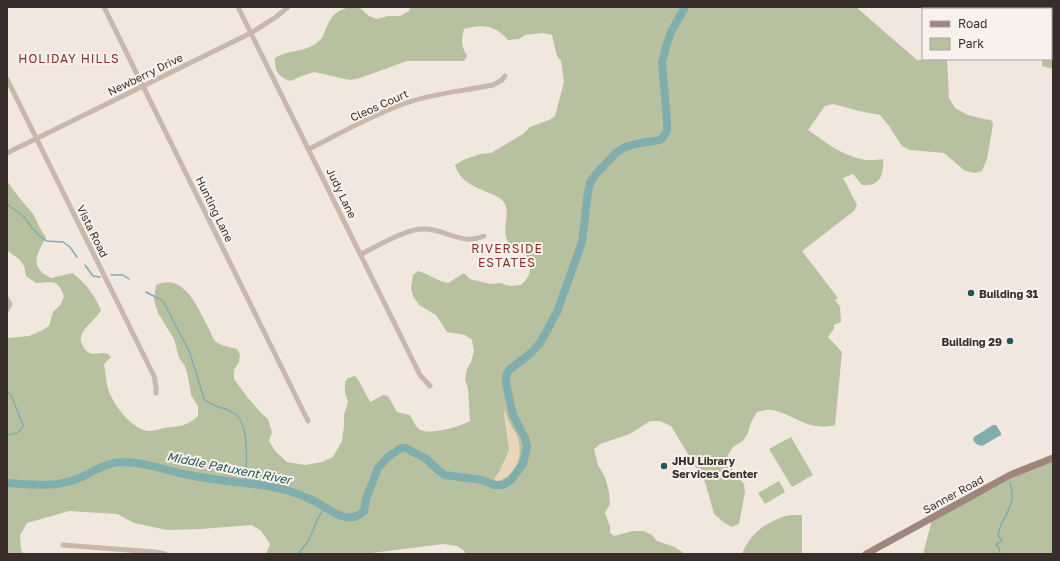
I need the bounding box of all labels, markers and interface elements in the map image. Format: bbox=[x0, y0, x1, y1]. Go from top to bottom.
legend bbox=[922, 8, 1052, 60]
text: Road bbox=[958, 16, 987, 31]
text: Park bbox=[958, 36, 984, 51]
street label: Newberry Drive bbox=[105, 50, 185, 98]
district label: HOLIDAY HILLS bbox=[18, 51, 120, 66]
street label: Cleos Court bbox=[348, 86, 410, 124]
street label: Judy Lane bbox=[324, 166, 360, 220]
street label: Hunting Lane bbox=[194, 174, 236, 244]
street label: Vista Road bbox=[75, 203, 111, 259]
district label: RIVERSIDE ESTATES bbox=[471, 241, 543, 270]
place label: Building 31 bbox=[979, 287, 1039, 300]
marker: Building 31 bbox=[966, 288, 976, 298]
place label: Building 29 bbox=[941, 335, 1002, 348]
marker: Building 29 bbox=[1005, 336, 1015, 346]
water label: Middle Patuxent River bbox=[166, 449, 295, 488]
place label: JHU Library Services Center bbox=[672, 454, 759, 480]
marker: JHU Library Services Center bbox=[659, 461, 669, 471]
street label: Sanner Road bbox=[920, 472, 986, 516]

